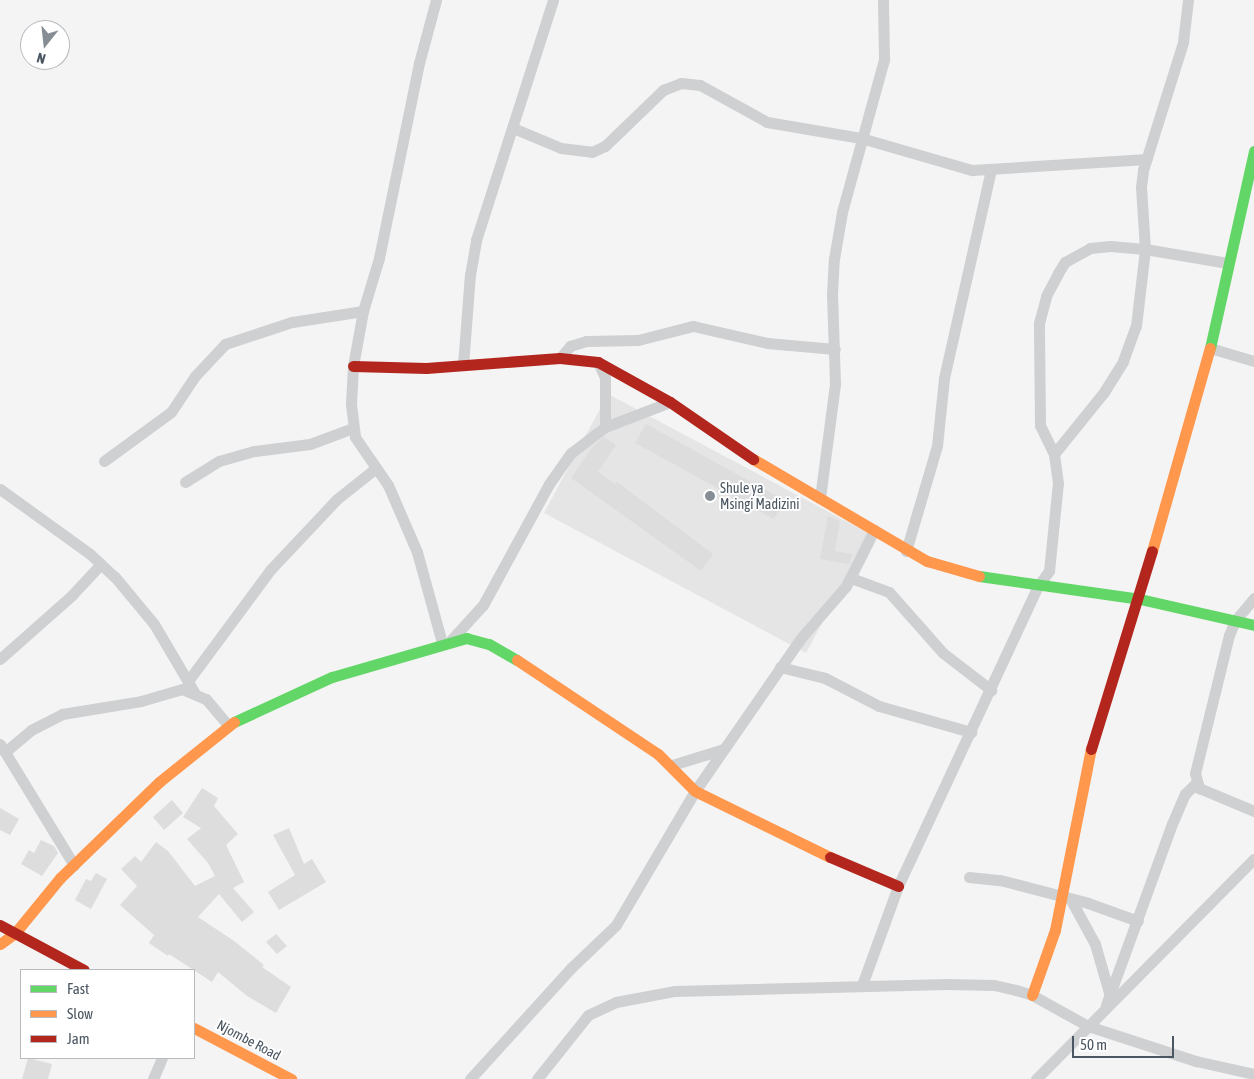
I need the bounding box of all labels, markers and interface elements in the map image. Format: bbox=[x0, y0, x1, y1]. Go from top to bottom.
north arrow bbox=[20, 20, 70, 70]
text: N bbox=[35, 50, 47, 67]
place label: Shule ya Msingi Madizini bbox=[720, 480, 800, 512]
marker: Shule ya Msingi Madizini bbox=[704, 490, 716, 502]
legend bbox=[20, 969, 195, 1059]
text: Fast bbox=[67, 980, 89, 997]
text: Slow bbox=[67, 1005, 93, 1022]
street label: Njombe Road bbox=[214, 1016, 284, 1064]
scale bar bbox=[1074, 1026, 1176, 1058]
text: Jam bbox=[67, 1030, 90, 1047]
text: 50 m bbox=[1080, 1036, 1107, 1053]

